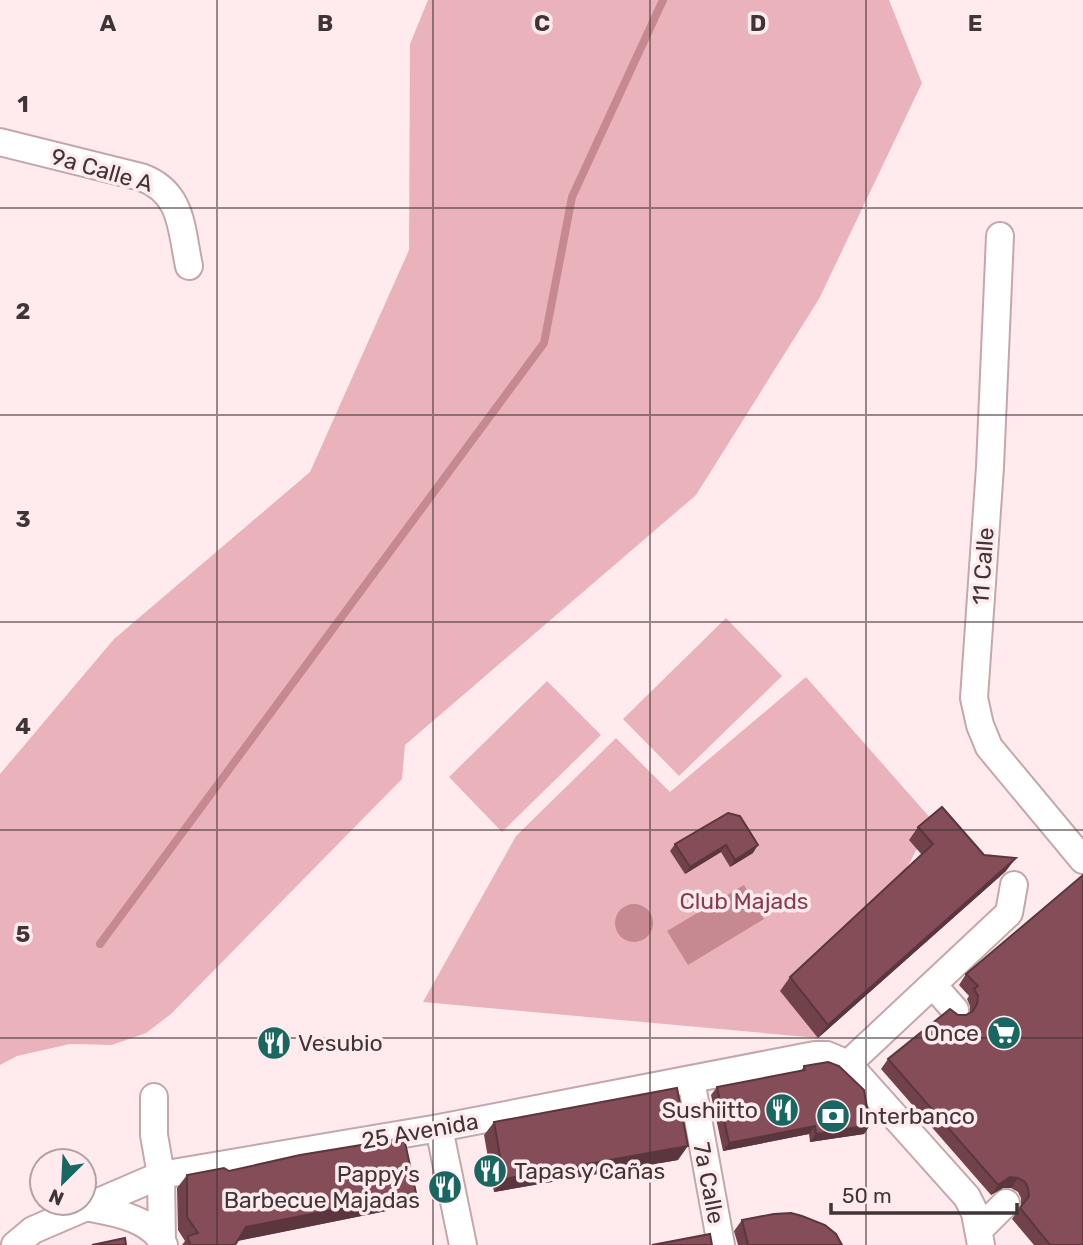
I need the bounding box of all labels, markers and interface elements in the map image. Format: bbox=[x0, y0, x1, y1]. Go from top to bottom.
text: A bbox=[100, 9, 117, 37]
text: B bbox=[317, 9, 333, 37]
text: C bbox=[534, 9, 550, 37]
text: D bbox=[750, 9, 766, 37]
text: E bbox=[968, 9, 982, 37]
text: 1 bbox=[17, 90, 29, 118]
street label: 9a Calle A bbox=[48, 142, 156, 198]
text: 2 bbox=[16, 297, 30, 325]
text: 3 bbox=[15, 505, 31, 533]
street label: 11 Calle bbox=[966, 526, 1000, 606]
text: 4 bbox=[15, 712, 31, 740]
park label: Club Majads bbox=[679, 887, 809, 915]
text: 5 bbox=[16, 920, 31, 948]
supermarket icon: Once bbox=[985, 1014, 1023, 1052]
place label: Once bbox=[924, 1019, 979, 1047]
restaurant icon: Vesubio bbox=[255, 1024, 293, 1062]
place label: Vesubio bbox=[298, 1029, 383, 1057]
restaurant icon: Sushiitto bbox=[763, 1091, 801, 1129]
place label: Sushiitto bbox=[662, 1096, 758, 1124]
bank icon: Interbanco bbox=[814, 1097, 852, 1135]
place label: Interbanco bbox=[858, 1102, 975, 1130]
street label: 25 Avenida bbox=[359, 1107, 481, 1155]
street label: 7a Calle bbox=[687, 1140, 731, 1226]
north arrow bbox=[28, 1147, 98, 1217]
restaurant icon: Tapas y Cañas bbox=[471, 1152, 509, 1190]
place label: Tapas y Cañas bbox=[514, 1157, 665, 1185]
place label: Pappy's Barbecue Majadas bbox=[224, 1160, 420, 1214]
restaurant icon: Pappy's Barbecue Majadas bbox=[426, 1168, 464, 1206]
scale bar bbox=[831, 1172, 1016, 1216]
text: 50 m bbox=[842, 1183, 892, 1208]
text: N bbox=[45, 1184, 67, 1210]

